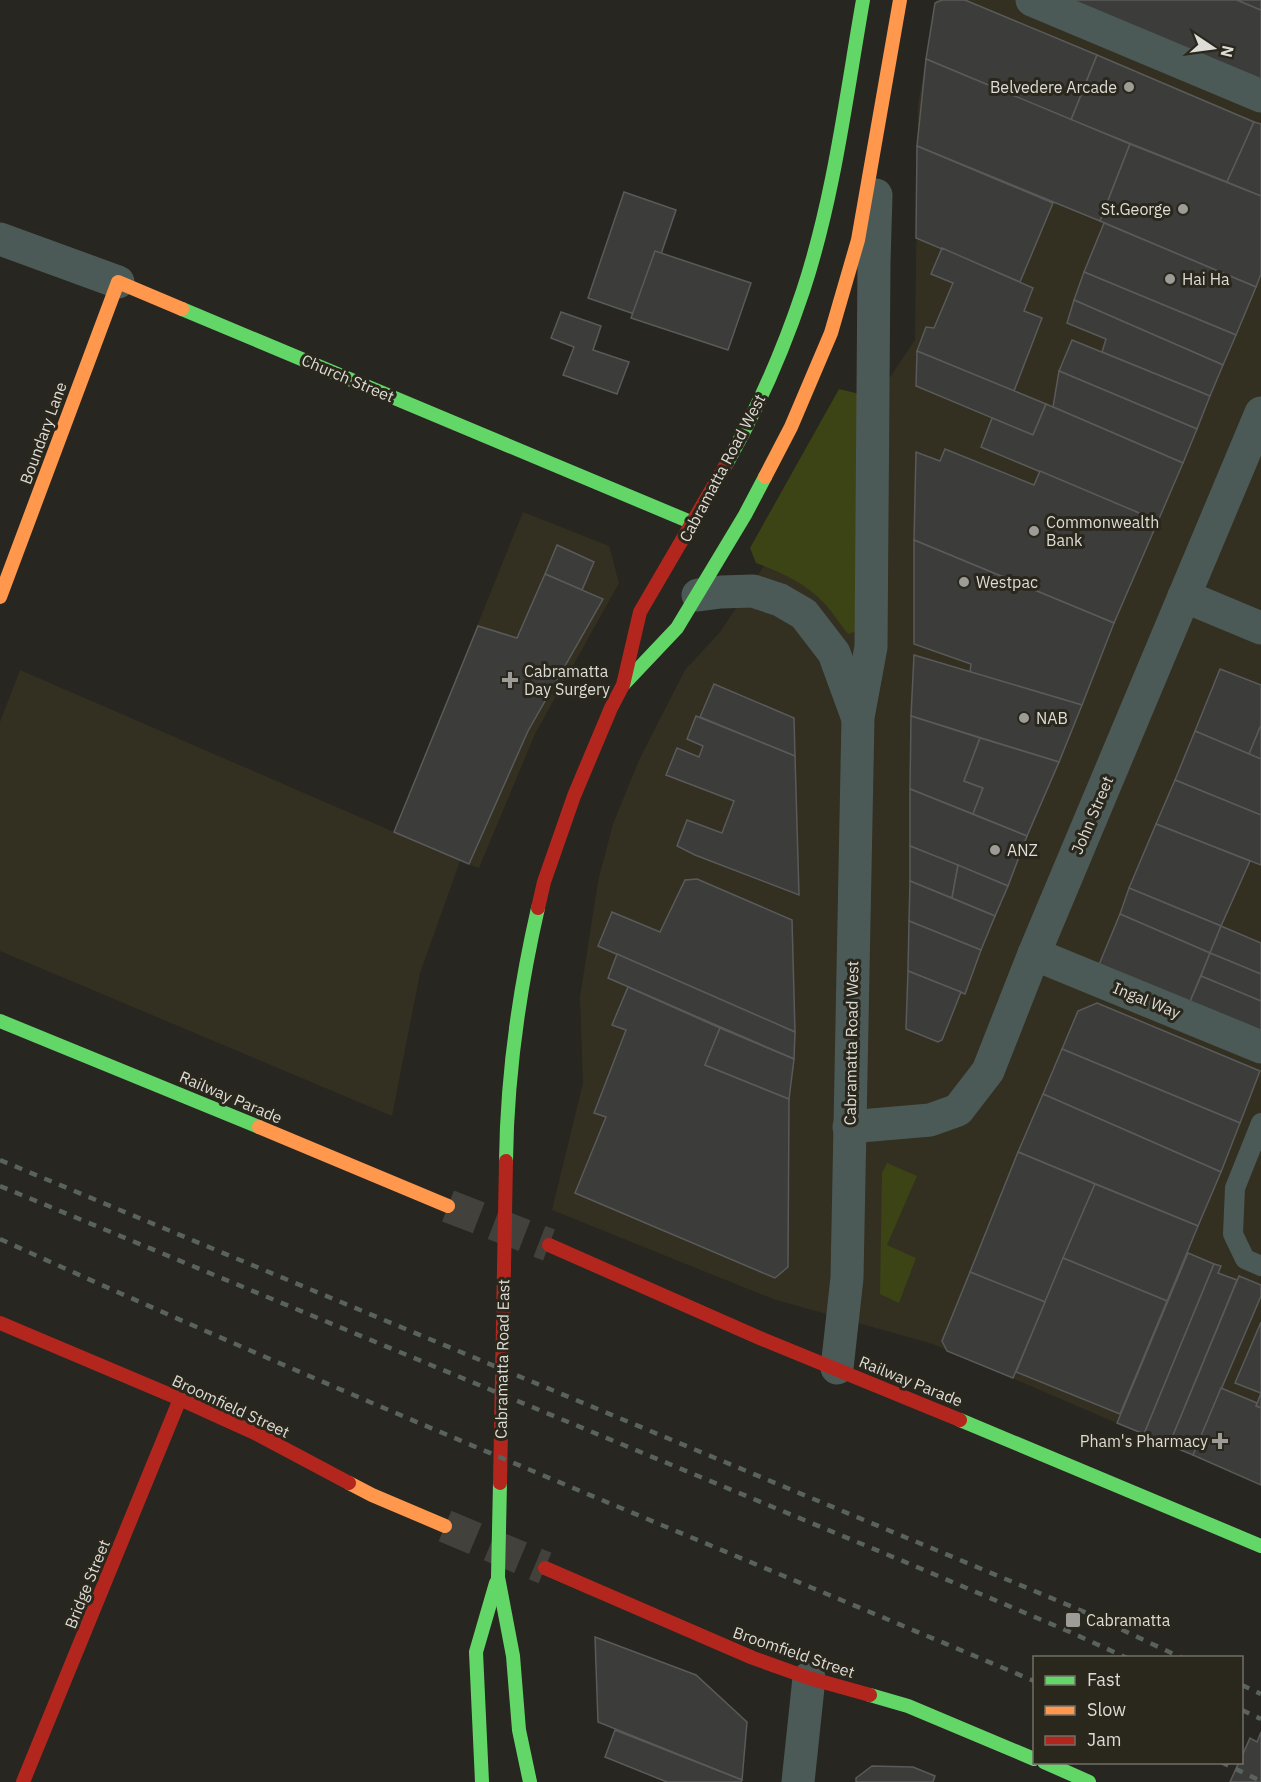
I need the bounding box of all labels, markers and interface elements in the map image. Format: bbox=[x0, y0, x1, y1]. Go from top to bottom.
north arrow bbox=[1183, 18, 1243, 78]
text: N bbox=[1217, 43, 1239, 59]
place label: Belvedere Arcade bbox=[990, 77, 1117, 97]
marker: Belvedere Arcade bbox=[1122, 80, 1136, 94]
place label: St.George bbox=[1101, 199, 1171, 219]
marker: St.George bbox=[1176, 202, 1190, 216]
place label: Hai Ha bbox=[1182, 269, 1230, 289]
marker: Hai Ha bbox=[1163, 272, 1177, 286]
street label: Church Street bbox=[299, 350, 397, 406]
street label: Boundary Lane bbox=[15, 379, 71, 487]
street label: Cabramatta Road West bbox=[675, 391, 769, 545]
place label: Commonwealth Bank bbox=[1046, 512, 1159, 550]
marker: Commonwealth Bank bbox=[1027, 524, 1041, 538]
place label: Westpac bbox=[976, 572, 1038, 592]
marker: Westpac bbox=[957, 575, 971, 589]
place label: Cabramatta Day Surgery bbox=[524, 661, 610, 699]
marker: Cabramatta Day Surgery bbox=[501, 671, 519, 689]
place label: NAB bbox=[1036, 708, 1068, 728]
marker: NAB bbox=[1017, 711, 1031, 725]
street label: John Street bbox=[1067, 773, 1117, 857]
place label: ANZ bbox=[1007, 840, 1038, 860]
marker: ANZ bbox=[988, 843, 1002, 857]
street label: Cabramatta Road West bbox=[840, 960, 862, 1126]
street label: Ingal Way bbox=[1110, 977, 1184, 1023]
street label: Railway Parade bbox=[177, 1066, 286, 1128]
street label: Cabramatta Road East bbox=[491, 1279, 513, 1439]
street label: Railway Parade bbox=[856, 1351, 966, 1411]
street label: Broomfield Street bbox=[169, 1370, 293, 1442]
place label: Pham's Pharmacy bbox=[1080, 1431, 1208, 1451]
marker: Pham's Pharmacy bbox=[1213, 1434, 1227, 1448]
street label: Bridge Street bbox=[60, 1536, 114, 1632]
place label: Cabramatta bbox=[1086, 1610, 1171, 1630]
marker: Cabramatta bbox=[1064, 1611, 1082, 1629]
street label: Broomfield Street bbox=[731, 1622, 857, 1682]
legend bbox=[1033, 1656, 1243, 1764]
text: Fast bbox=[1087, 1668, 1121, 1691]
text: Slow bbox=[1087, 1698, 1126, 1721]
text: Jam bbox=[1087, 1728, 1122, 1751]

